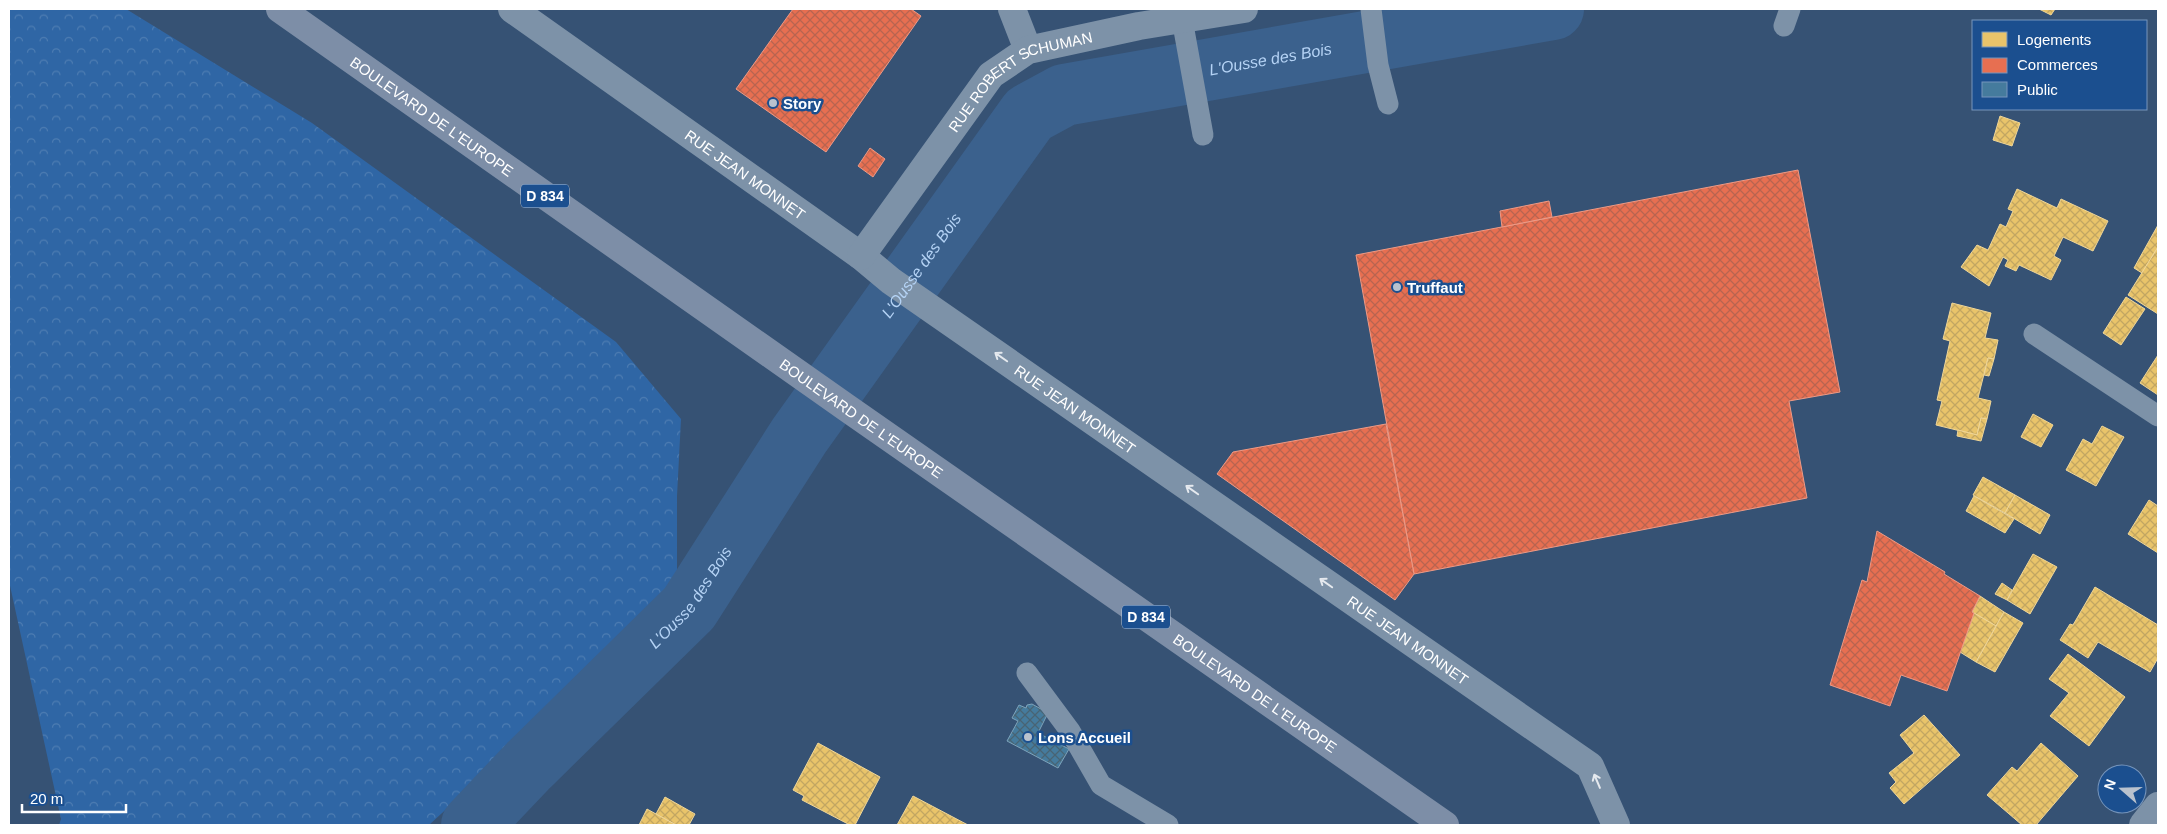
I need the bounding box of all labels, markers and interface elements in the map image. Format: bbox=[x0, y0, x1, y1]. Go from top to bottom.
legend bbox=[1972, 20, 2147, 110]
street label: RUE ROBERT SCHUMAN bbox=[945, 28, 1094, 135]
text: Logements bbox=[2017, 31, 2091, 48]
water label: L'Ousse des Bois bbox=[1208, 40, 1333, 78]
street label: BOULEVARD DE L'EUROPE bbox=[347, 53, 517, 179]
text: Commerces bbox=[2017, 56, 2098, 73]
text: Public bbox=[2017, 81, 2058, 98]
place label: Story bbox=[783, 95, 822, 112]
marker: Story bbox=[767, 97, 779, 109]
street label: RUE JEAN MONNET bbox=[682, 126, 809, 223]
road number: D 834 bbox=[521, 185, 569, 208]
water label: L'Ousse des Bois bbox=[878, 210, 964, 321]
place label: Truffaut bbox=[1407, 279, 1463, 296]
marker: Truffaut bbox=[1391, 281, 1403, 293]
one-way arrow bbox=[995, 352, 1009, 362]
street label: BOULEVARD DE L'EUROPE bbox=[777, 355, 946, 481]
street label: RUE JEAN MONNET bbox=[1012, 361, 1139, 457]
one-way arrow bbox=[1186, 485, 1200, 495]
water label: L'Ousse des Bois bbox=[645, 544, 734, 651]
one-way arrow bbox=[1319, 577, 1333, 588]
street label: RUE JEAN MONNET bbox=[1344, 592, 1472, 688]
road number: D 834 bbox=[1122, 606, 1170, 628]
street label: BOULEVARD DE L'EUROPE bbox=[1170, 630, 1340, 756]
place label: Lons Accueil bbox=[1038, 729, 1131, 746]
marker: Lons Accueil bbox=[1022, 731, 1034, 743]
north arrow bbox=[2097, 764, 2147, 814]
one-way arrow bbox=[1591, 774, 1601, 789]
text: N bbox=[2101, 777, 2119, 792]
scale bar bbox=[22, 782, 126, 814]
text: 20 m bbox=[30, 790, 63, 807]

